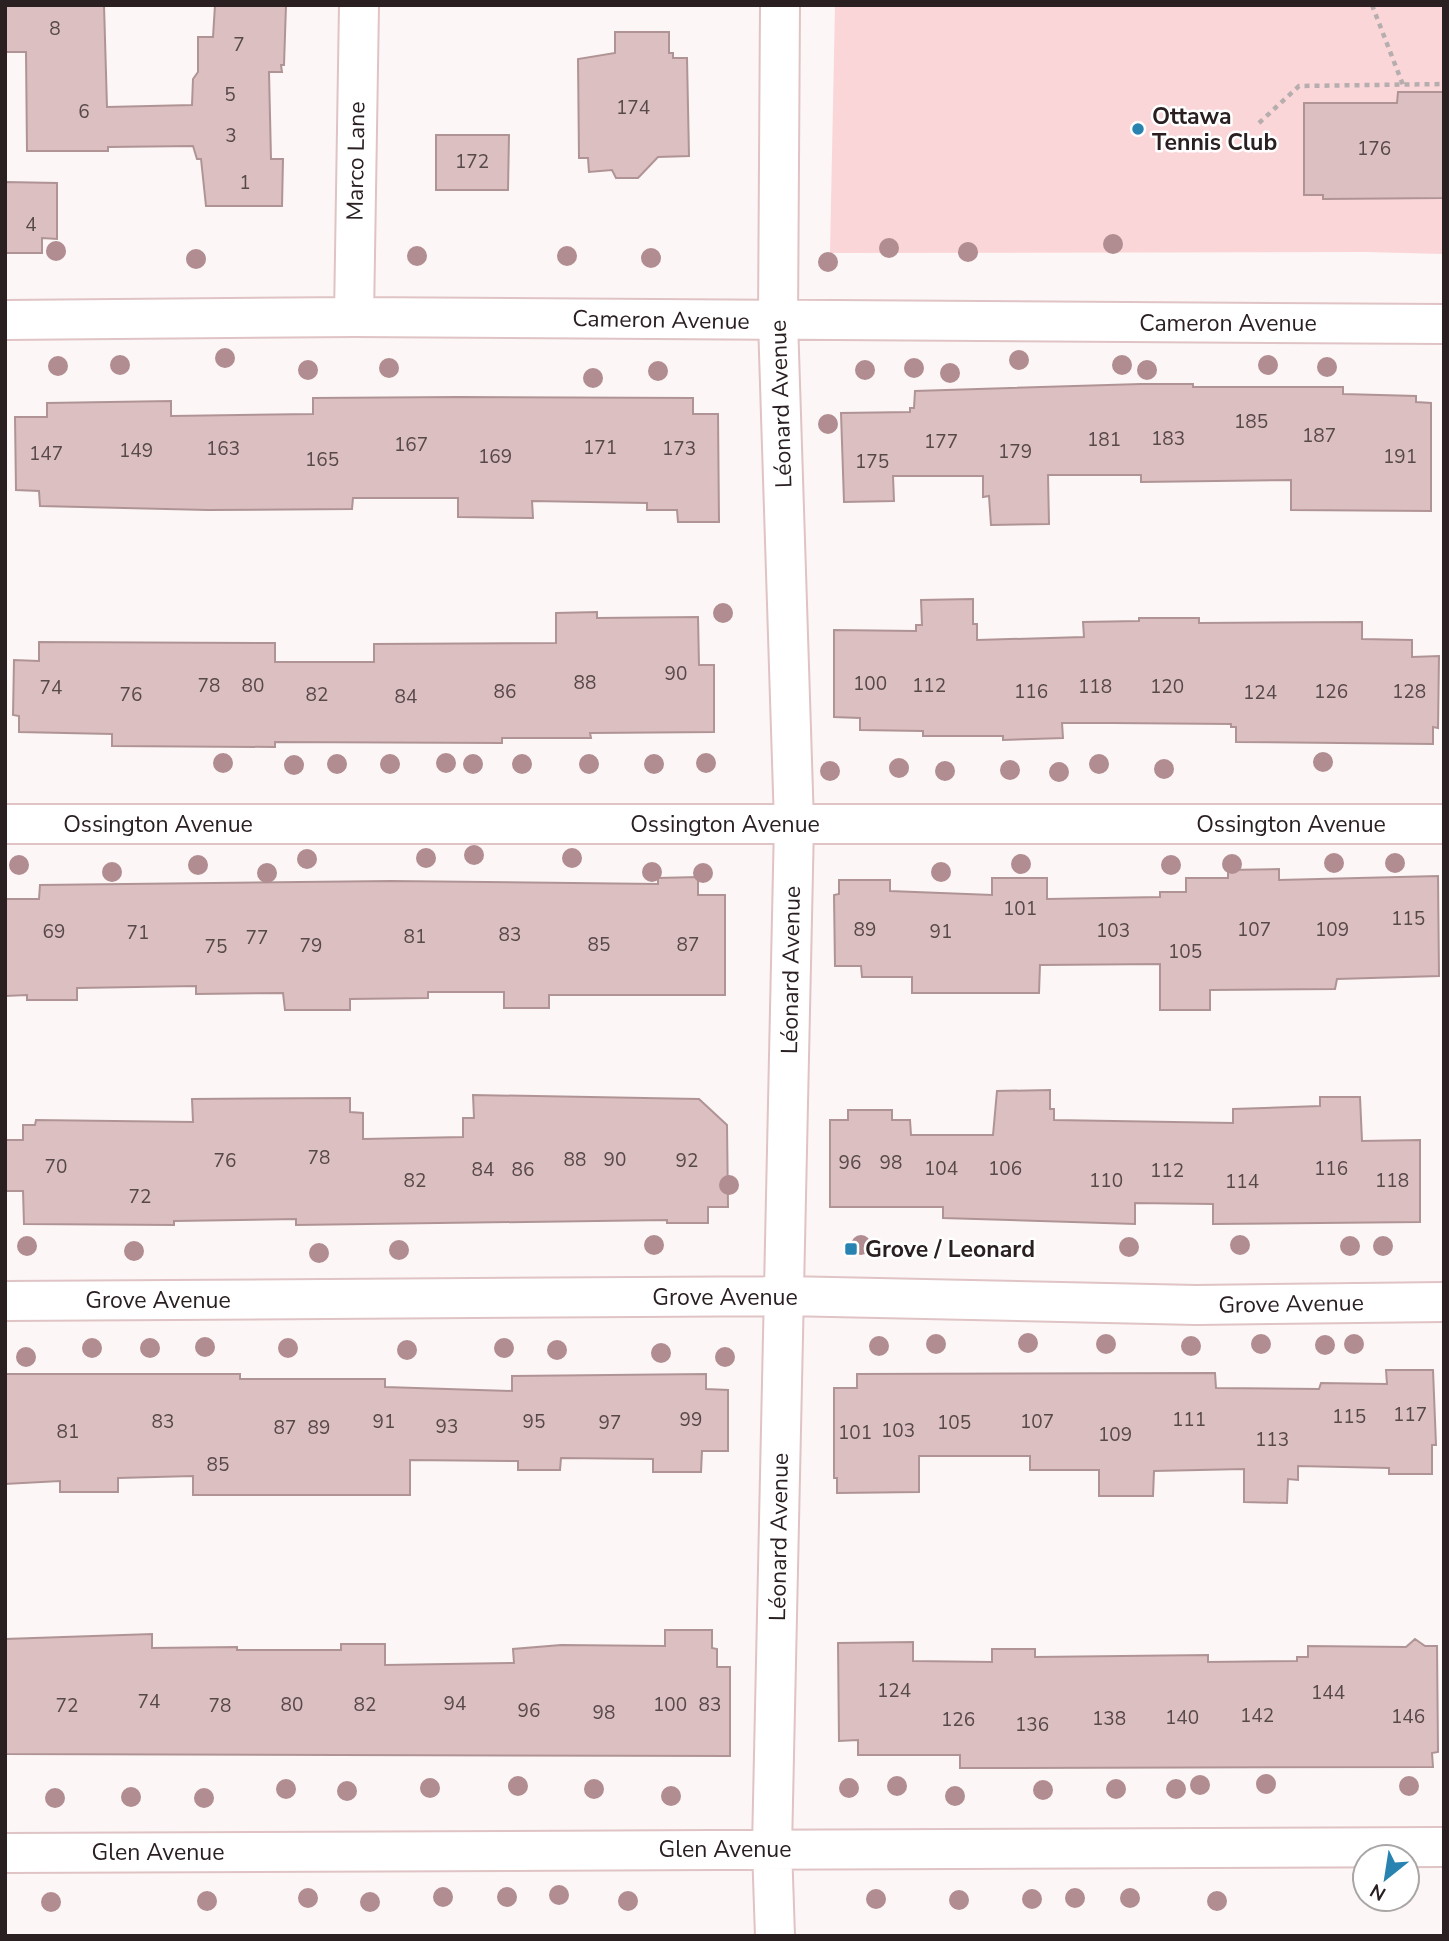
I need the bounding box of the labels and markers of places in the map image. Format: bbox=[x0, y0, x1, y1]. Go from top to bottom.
place label: Ottawa Tennis Club bbox=[1152, 101, 1277, 158]
marker: Ottawa Tennis Club bbox=[1130, 121, 1146, 137]
place label: Grove / Leonard bbox=[865, 1234, 1035, 1265]
marker: Grove / Leonard bbox=[843, 1241, 859, 1257]

